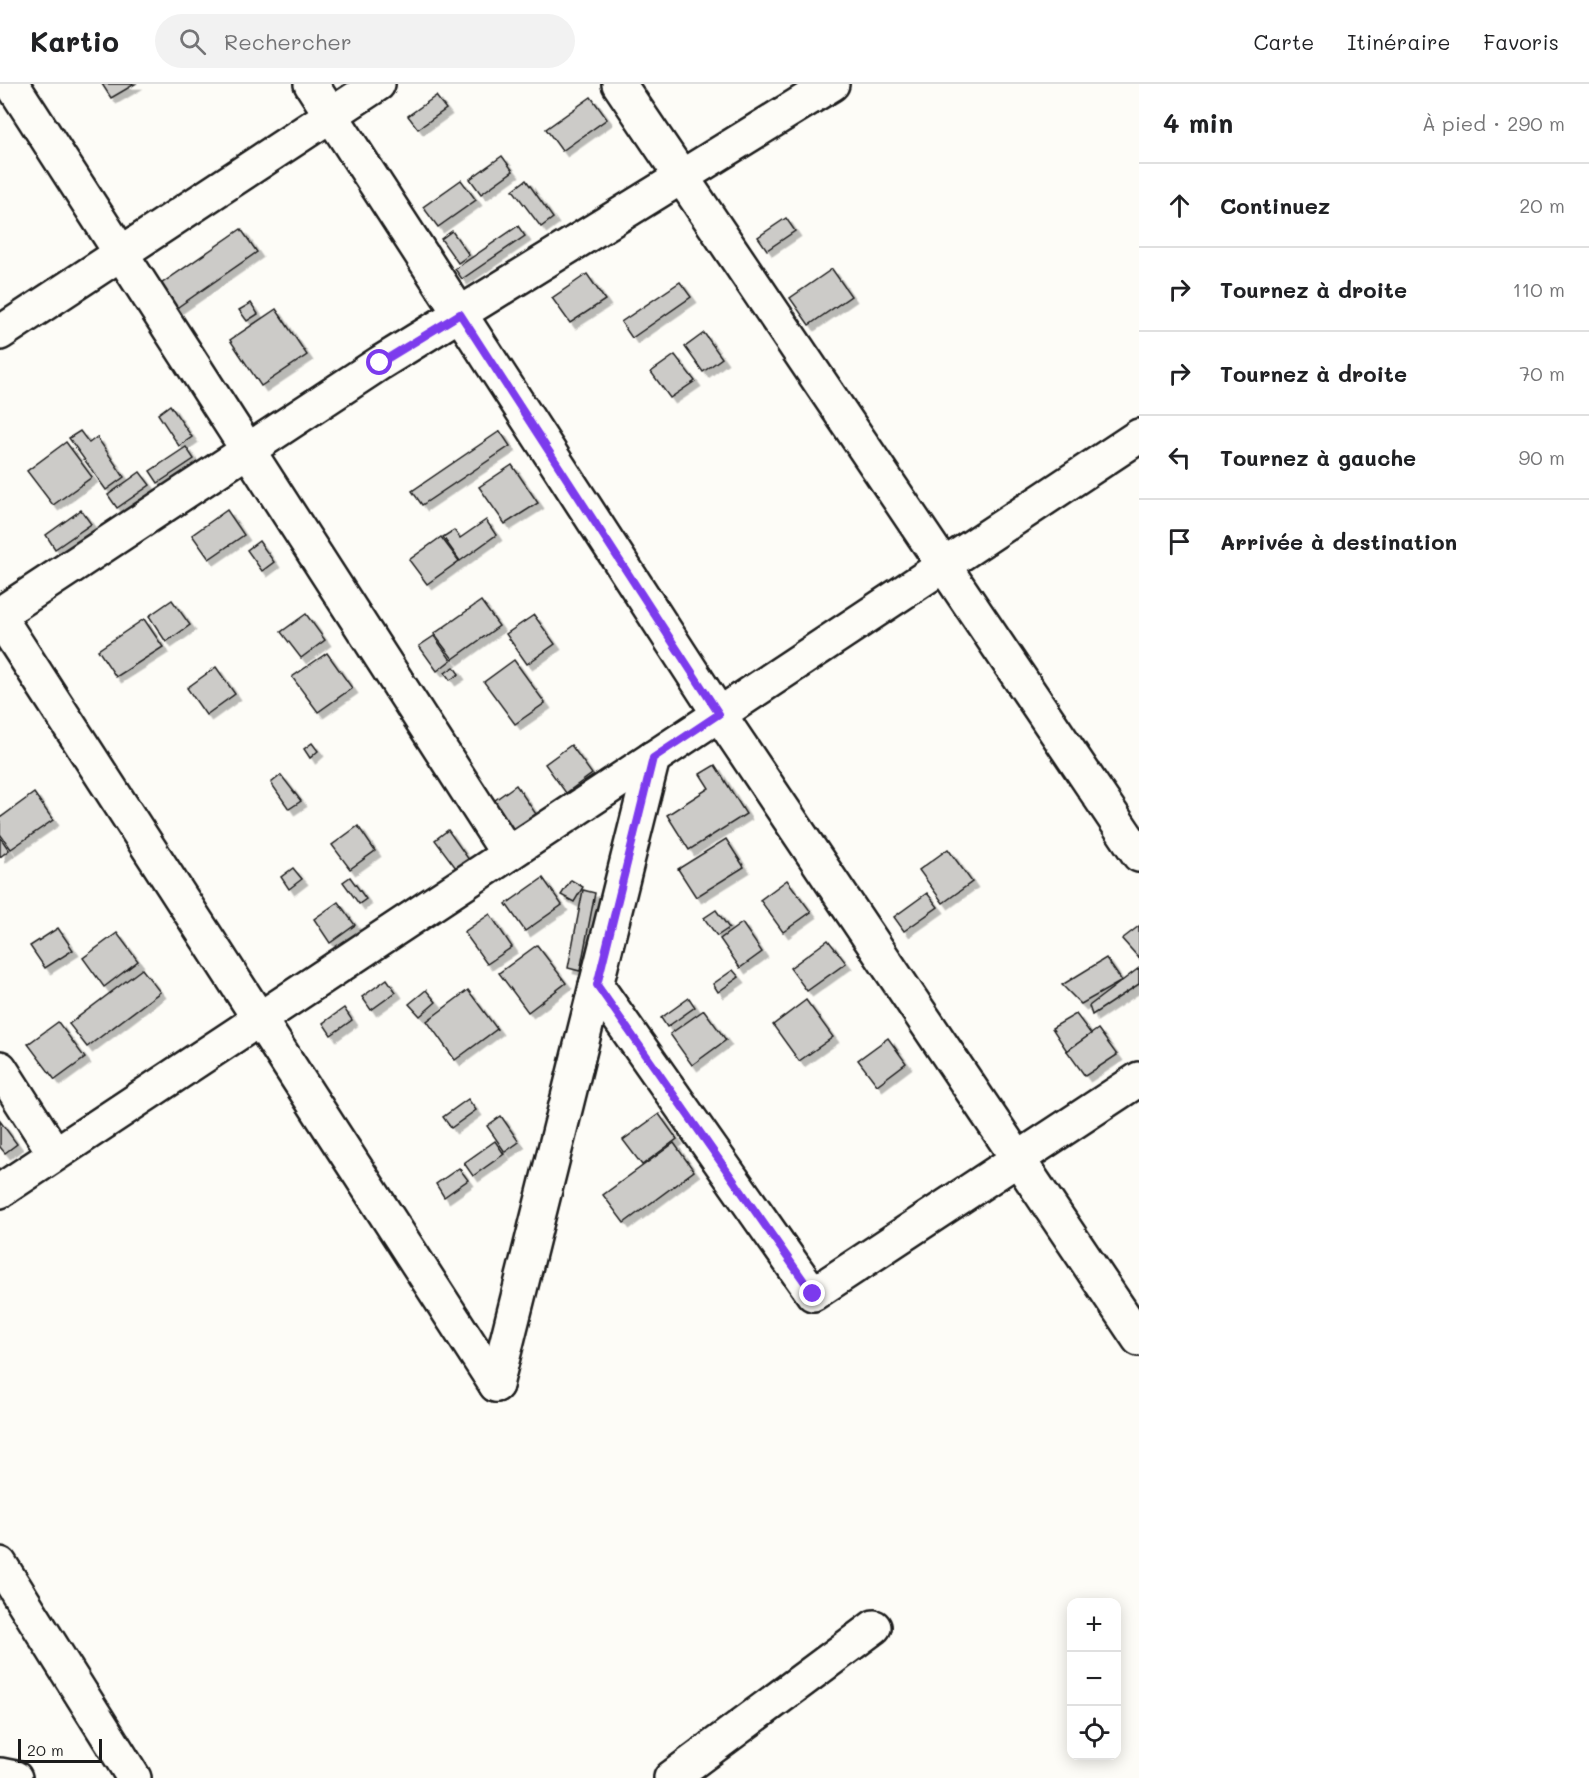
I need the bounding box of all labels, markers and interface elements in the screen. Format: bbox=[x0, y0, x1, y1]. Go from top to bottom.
search box bbox=[155, 14, 575, 68]
text: Kartio bbox=[30, 23, 119, 59]
icon: search bbox=[176, 25, 209, 58]
text: Rechercher bbox=[224, 27, 352, 56]
text: Carte bbox=[1253, 28, 1314, 55]
text: Itinéraire bbox=[1347, 28, 1450, 55]
text: Favoris bbox=[1483, 28, 1559, 55]
text: 4 min bbox=[1163, 106, 1233, 140]
text: À pied · 290 m bbox=[1422, 110, 1565, 136]
icon: ahead bbox=[1163, 189, 1196, 222]
text: Continuez bbox=[1220, 191, 1330, 220]
text: 20 m bbox=[1519, 192, 1565, 218]
icon: right bbox=[1163, 273, 1196, 306]
text: Tournez à droite bbox=[1220, 275, 1407, 304]
text: 110 m bbox=[1512, 276, 1565, 302]
route start bbox=[366, 349, 392, 375]
icon: right bbox=[1163, 357, 1196, 390]
text: Tournez à droite bbox=[1220, 359, 1407, 388]
text: 70 m bbox=[1519, 360, 1565, 386]
icon: left bbox=[1163, 441, 1196, 474]
text: Tournez à gauche bbox=[1220, 443, 1416, 472]
text: 90 m bbox=[1519, 444, 1565, 470]
icon: arrive bbox=[1163, 525, 1196, 558]
text: Arrivée à destination bbox=[1220, 527, 1457, 556]
route end bbox=[799, 1280, 825, 1306]
map controls bbox=[1067, 1598, 1121, 1760]
button: + bbox=[1067, 1598, 1121, 1652]
button: − bbox=[1067, 1652, 1121, 1706]
button: locate bbox=[1067, 1706, 1121, 1760]
scale bar bbox=[18, 1736, 102, 1764]
text: 20 m bbox=[27, 1739, 64, 1760]

